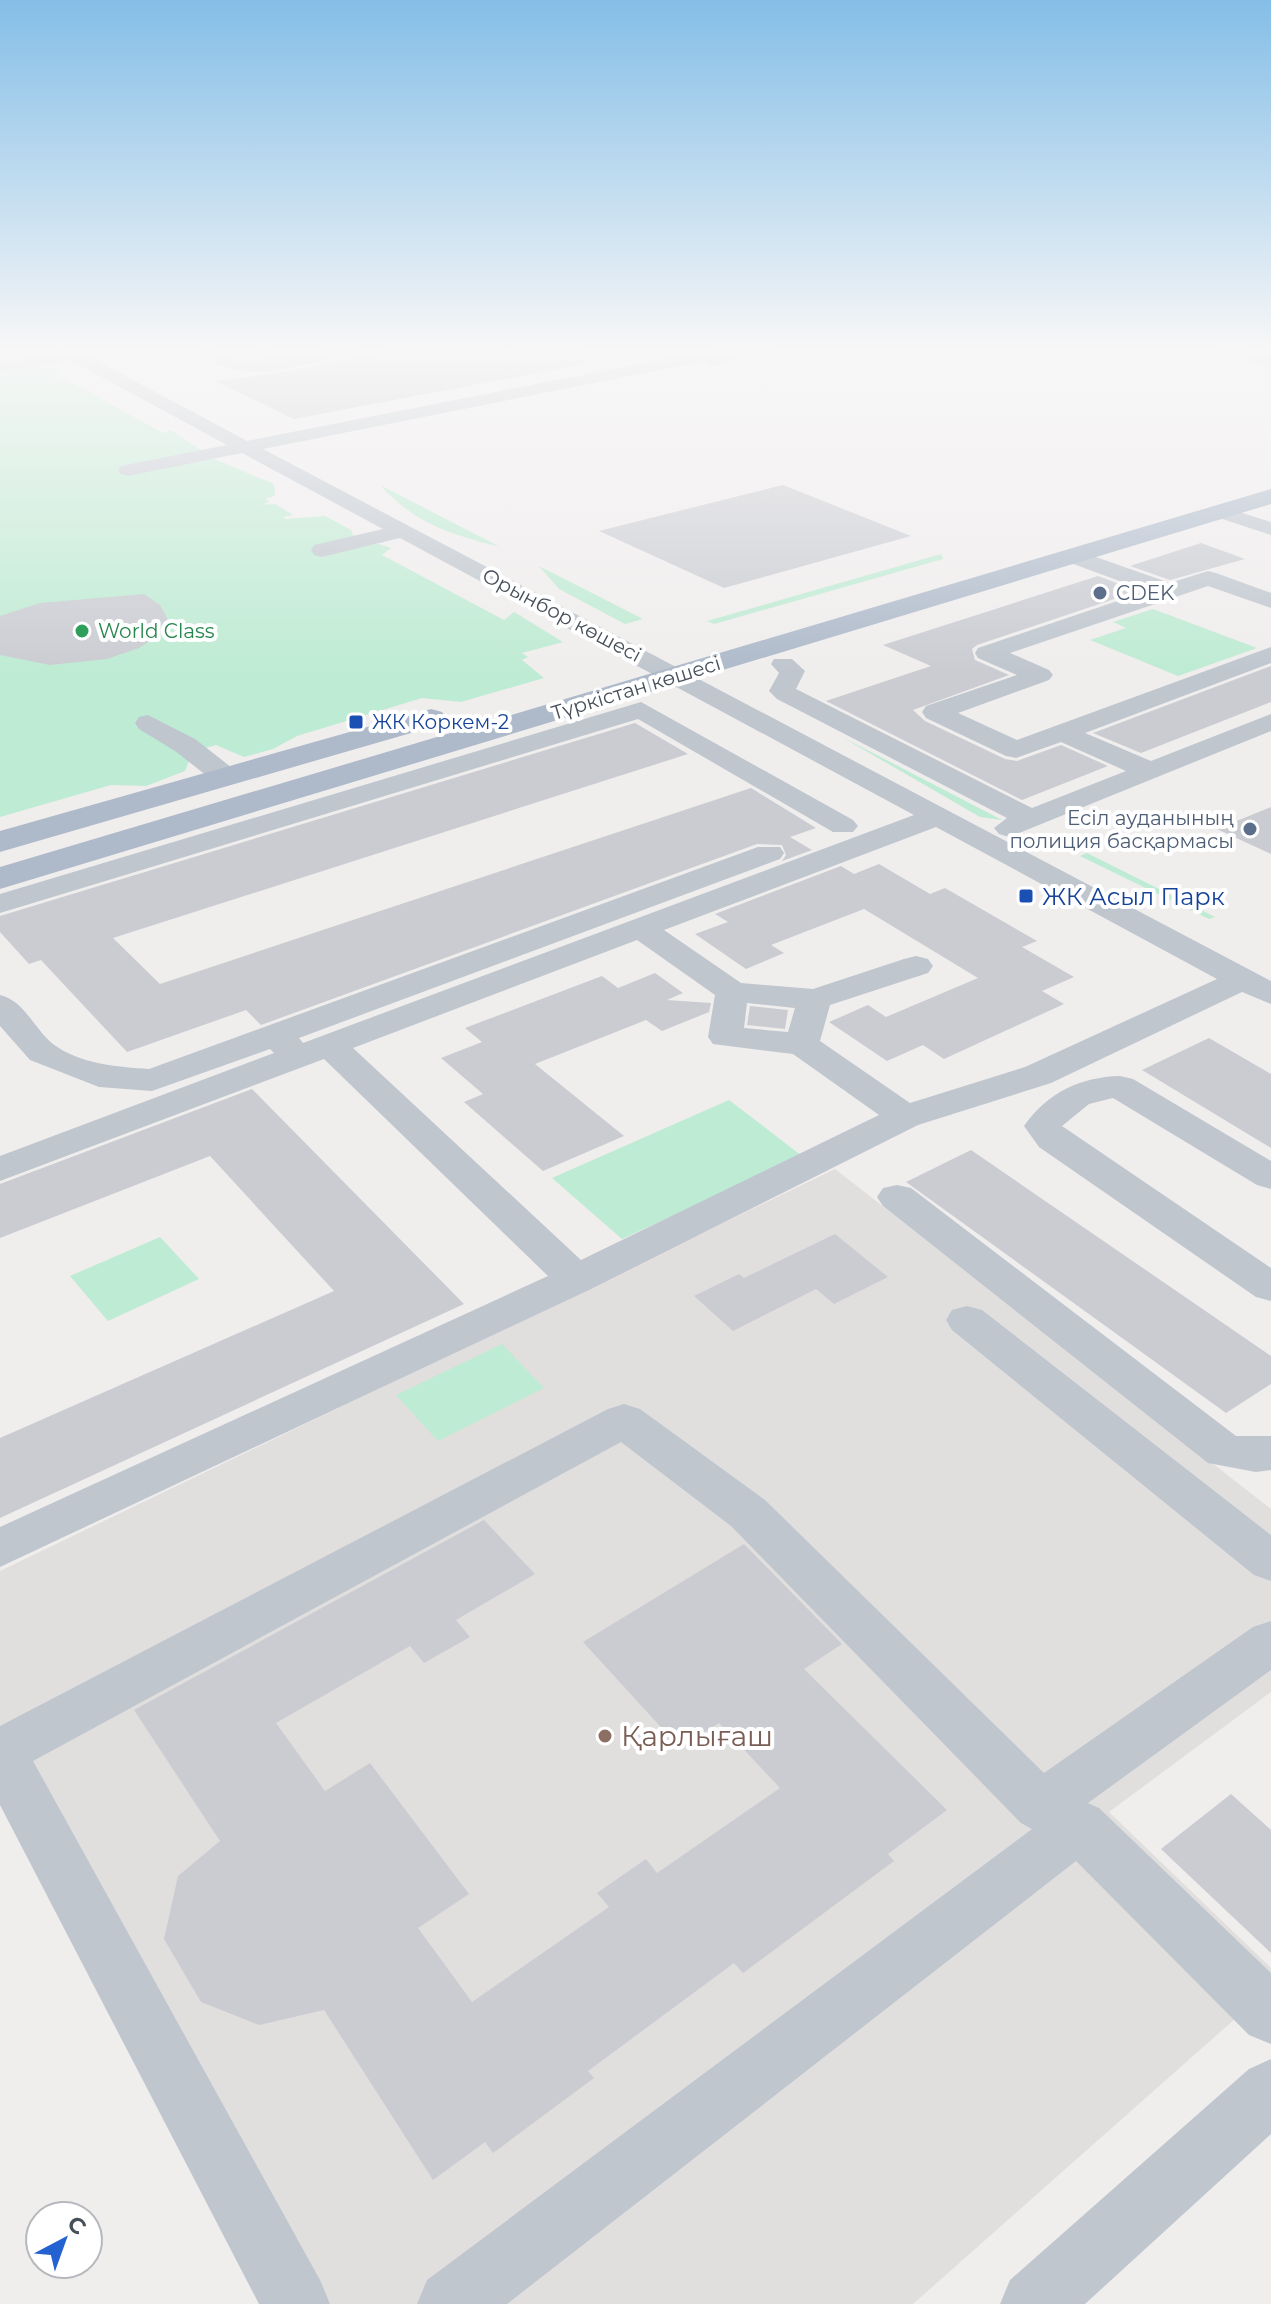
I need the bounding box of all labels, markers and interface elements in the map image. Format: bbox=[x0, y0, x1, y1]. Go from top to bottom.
street label: Орынбор көшесі bbox=[478, 563, 646, 667]
place label: CDEK bbox=[1116, 581, 1175, 605]
marker: CDEK bbox=[1091, 584, 1109, 602]
place label: World Class bbox=[98, 619, 215, 643]
marker: World Class bbox=[73, 622, 91, 640]
street label: Түркістан көшесі bbox=[549, 651, 723, 725]
place label: ЖК Коркем-2 bbox=[372, 710, 509, 734]
marker: ЖК Коркем-2 bbox=[347, 713, 365, 731]
place label: Есіл ауданының полиция басқармасы bbox=[1009, 806, 1234, 853]
marker: Есіл ауданының полиция басқармасы bbox=[1241, 820, 1259, 838]
place label: ЖК Асыл Парк bbox=[1042, 882, 1225, 911]
marker: ЖК Асыл Парк bbox=[1017, 887, 1035, 905]
place label: Қарлығаш bbox=[621, 1719, 773, 1753]
marker: Қарлығаш bbox=[596, 1727, 614, 1745]
north arrow bbox=[24, 2200, 104, 2280]
text: С bbox=[62, 2210, 92, 2241]

